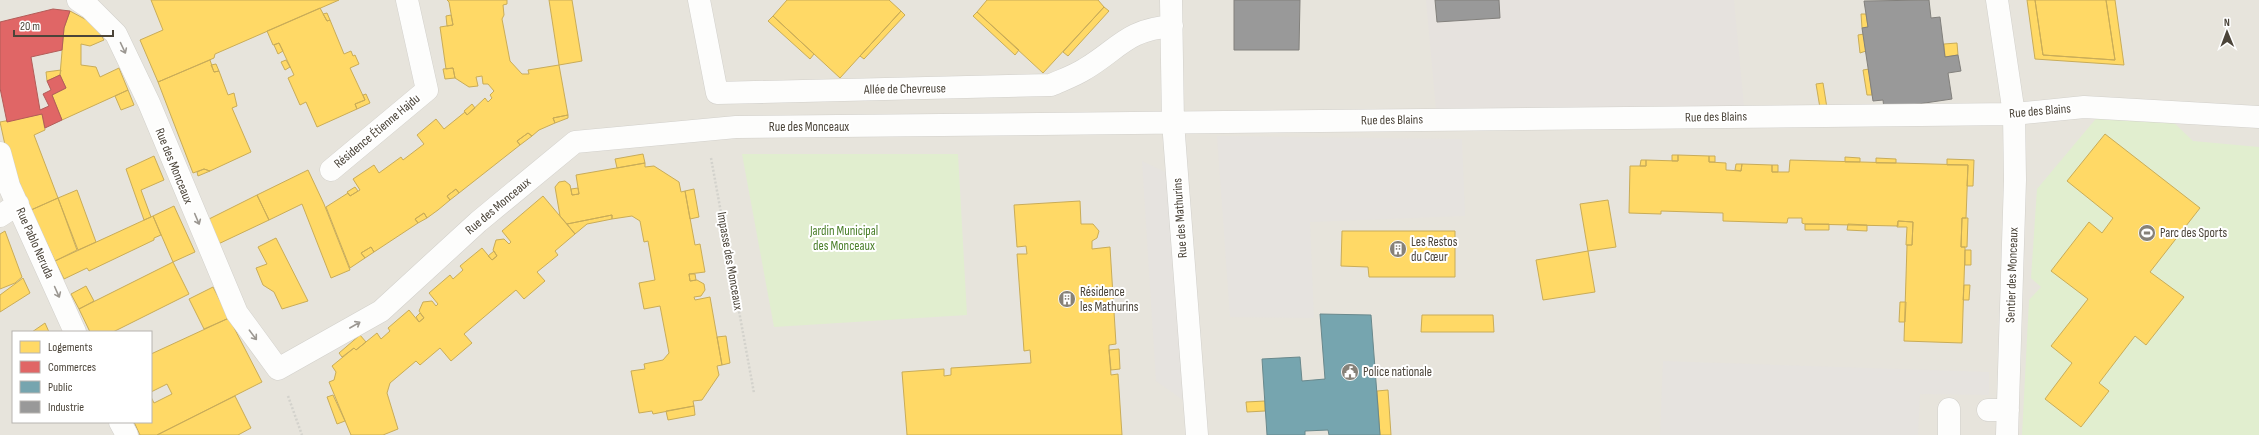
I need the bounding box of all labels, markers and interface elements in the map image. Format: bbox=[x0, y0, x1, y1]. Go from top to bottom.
scale bar bbox=[14, 12, 113, 38]
north arrow bbox=[2207, 12, 2247, 52]
text: N bbox=[2224, 16, 2230, 29]
text: 20 m bbox=[20, 19, 40, 34]
one-way arrow bbox=[120, 42, 127, 54]
street label: Allée de Chevreuse bbox=[863, 80, 946, 98]
street label: Résidence Étienne Hajdu bbox=[331, 90, 423, 172]
street label: Rue des Blains bbox=[2008, 100, 2072, 122]
street label: Rue des Blains bbox=[1685, 108, 1747, 126]
street label: Rue des Blains bbox=[1361, 111, 1423, 129]
street label: Rue des Monceaux bbox=[769, 119, 849, 135]
street label: Rue des Monceaux bbox=[152, 126, 197, 206]
street label: Rue des Monceaux bbox=[462, 174, 534, 238]
street label: Rue des Mathurins bbox=[1169, 177, 1191, 259]
street label: Rue Pablo Neruda bbox=[12, 205, 58, 281]
street label: Impasse des Monceaux bbox=[713, 211, 747, 312]
one-way arrow bbox=[193, 213, 201, 225]
park label: Jardin Municipal des Monceaux bbox=[809, 223, 878, 254]
sports icon: Parc des Sports bbox=[2137, 223, 2157, 243]
place label: Parc des Sports bbox=[2160, 225, 2228, 241]
street label: Sentier des Monceaux bbox=[2002, 227, 2022, 323]
place label: Les Restos du Cœur bbox=[1411, 234, 1458, 265]
building icon: Les Restos du Cœur bbox=[1388, 239, 1408, 259]
place label: Résidence les Mathurins bbox=[1080, 284, 1139, 315]
one-way arrow bbox=[54, 286, 61, 298]
building icon: Résidence les Mathurins bbox=[1057, 289, 1077, 309]
one-way arrow bbox=[349, 321, 361, 329]
one-way arrow bbox=[249, 330, 258, 341]
legend bbox=[12, 331, 152, 423]
text: Logements bbox=[48, 340, 92, 355]
text: Commerces bbox=[48, 360, 96, 375]
public building icon: Police nationale bbox=[1340, 362, 1360, 382]
place label: Police nationale bbox=[1363, 364, 1432, 380]
text: Public bbox=[48, 380, 73, 395]
text: Industrie bbox=[48, 400, 84, 415]

